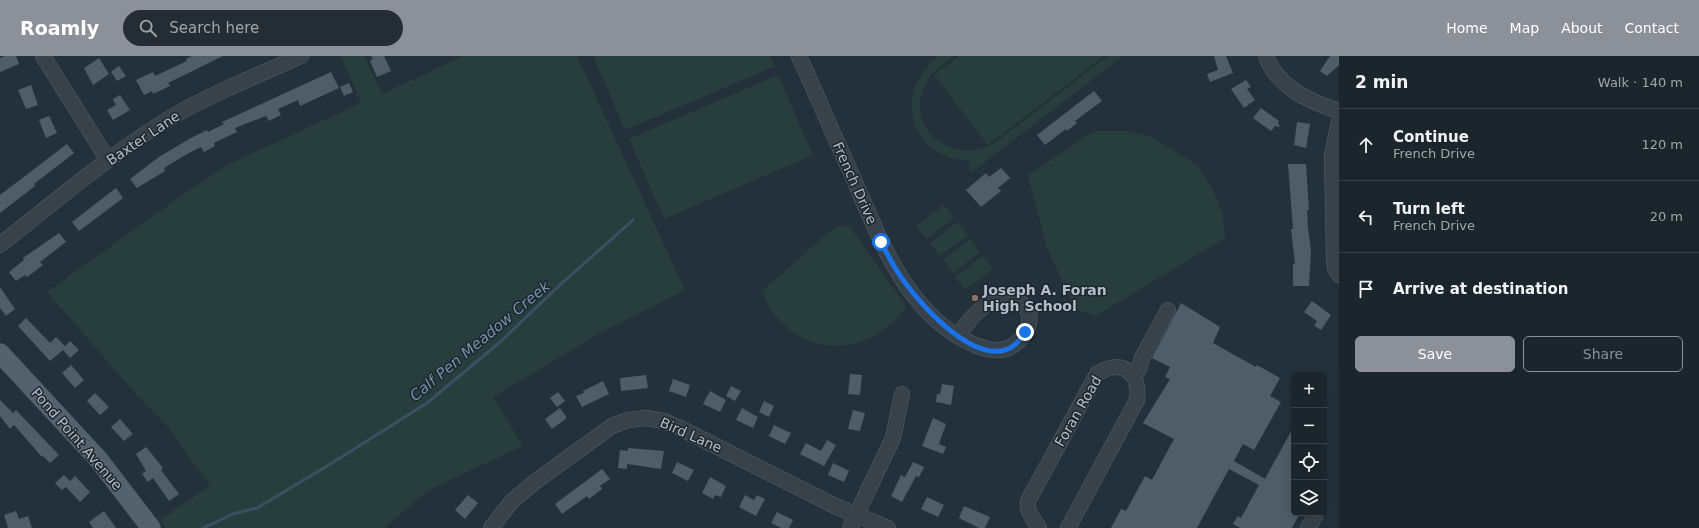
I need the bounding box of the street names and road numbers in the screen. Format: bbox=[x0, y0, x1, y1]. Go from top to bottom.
street label: Baxter Lane bbox=[103, 108, 183, 168]
street label: French Drive bbox=[830, 139, 880, 227]
street label: Foran Road bbox=[1051, 373, 1105, 449]
street label: Pond Point Avenue bbox=[28, 385, 126, 493]
street label: Bird Lane bbox=[657, 414, 725, 456]

